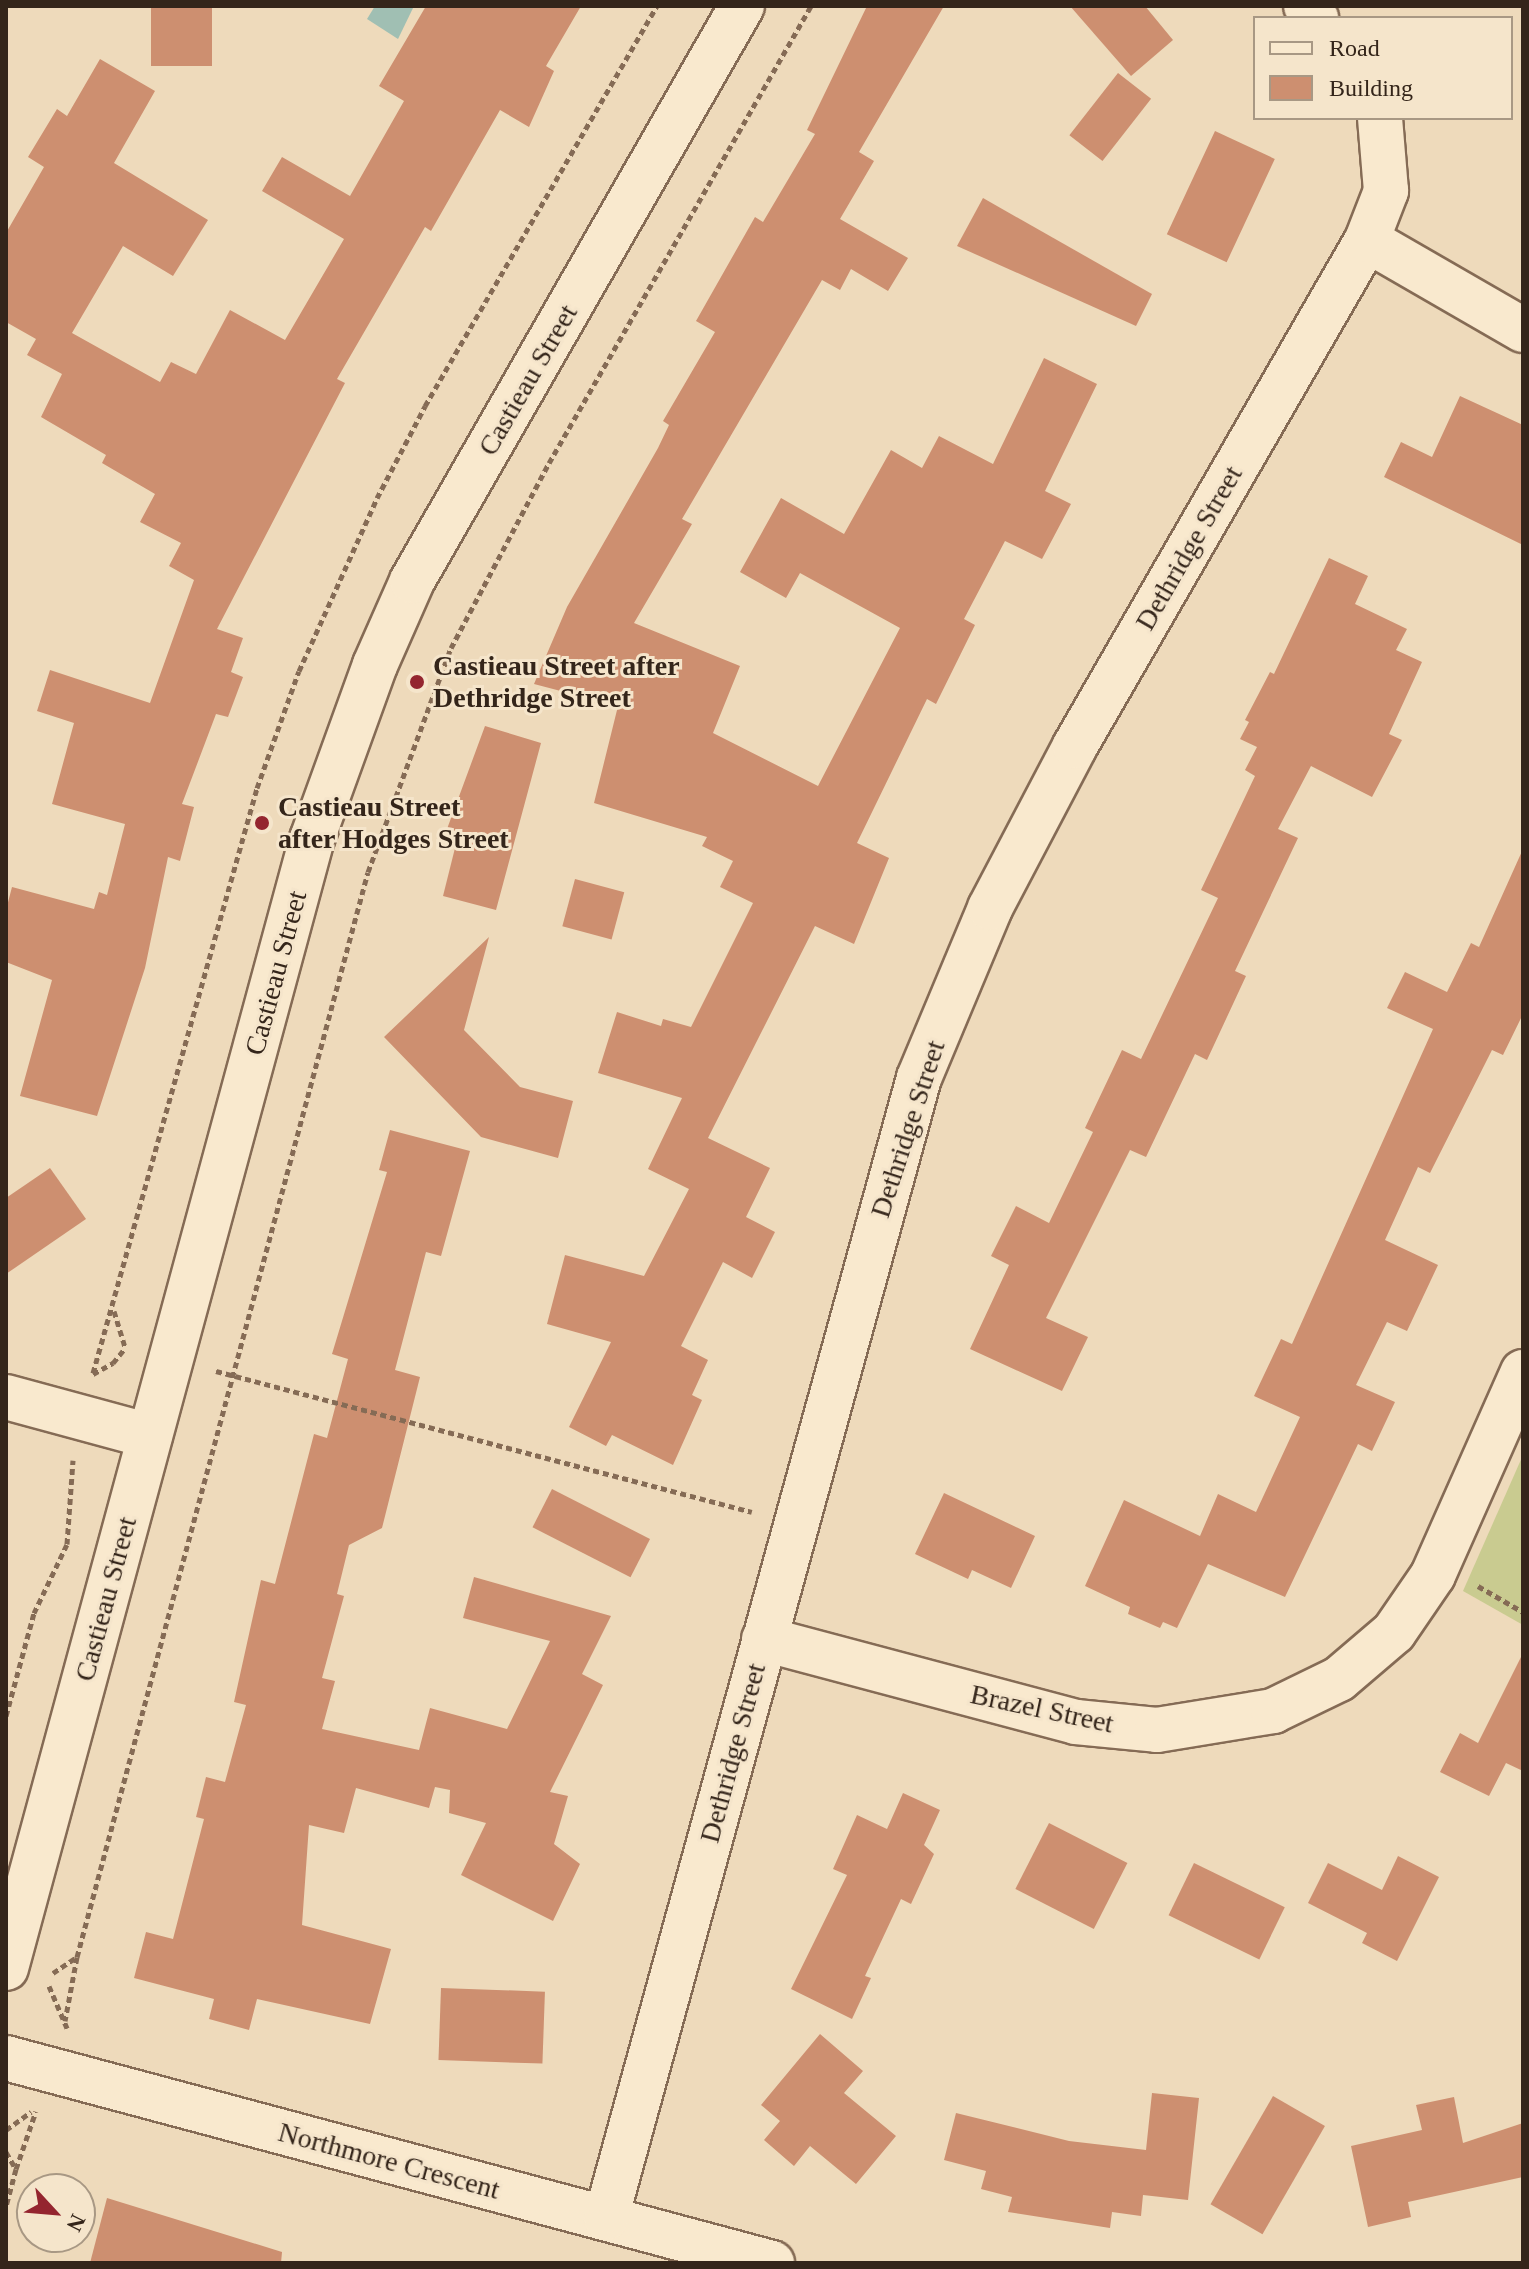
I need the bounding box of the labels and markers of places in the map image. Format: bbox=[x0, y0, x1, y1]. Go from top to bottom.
place label: Castieau Street after Dethridge Street bbox=[433, 649, 680, 715]
marker: Castieau Street after Dethridge Street bbox=[408, 673, 426, 691]
place label: Castieau Street after Hodges Street bbox=[278, 790, 509, 856]
marker: Castieau Street after Hodges Street bbox=[253, 814, 271, 832]

